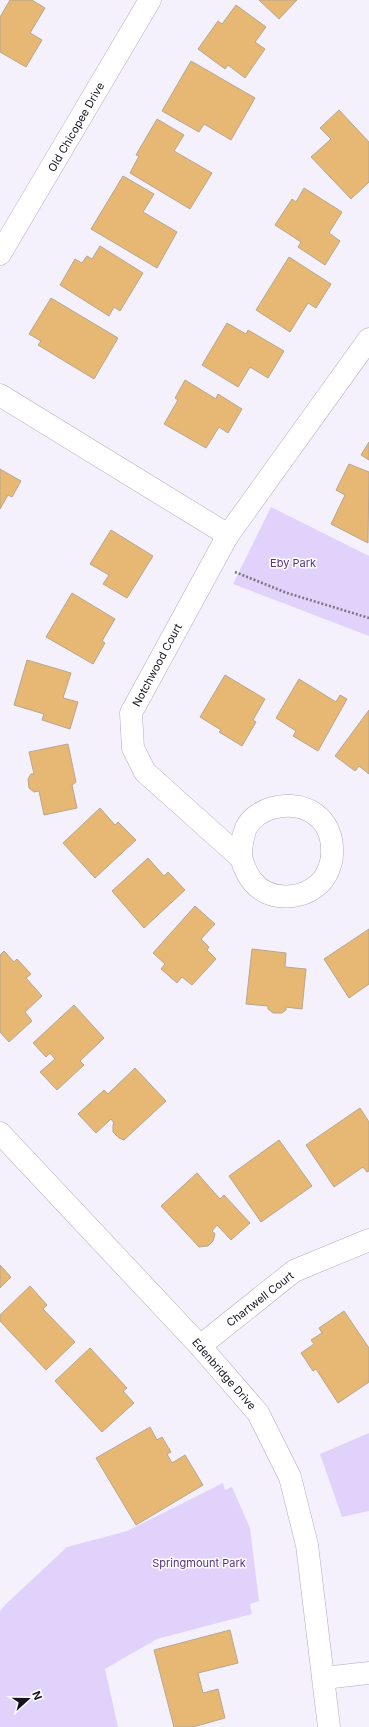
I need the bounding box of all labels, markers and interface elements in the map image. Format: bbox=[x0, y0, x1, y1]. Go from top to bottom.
street label: Old Chicopee Drive bbox=[45, 80, 107, 174]
park label: Eby Park bbox=[270, 556, 316, 570]
street label: Notchwood Court bbox=[129, 621, 185, 709]
street label: Chartwell Court bbox=[224, 1268, 297, 1330]
street label: Edenbridge Drive bbox=[189, 1335, 259, 1413]
park label: Springmount Park bbox=[152, 1556, 246, 1570]
north arrow bbox=[8, 1679, 48, 1719]
text: N bbox=[29, 1689, 45, 1702]

